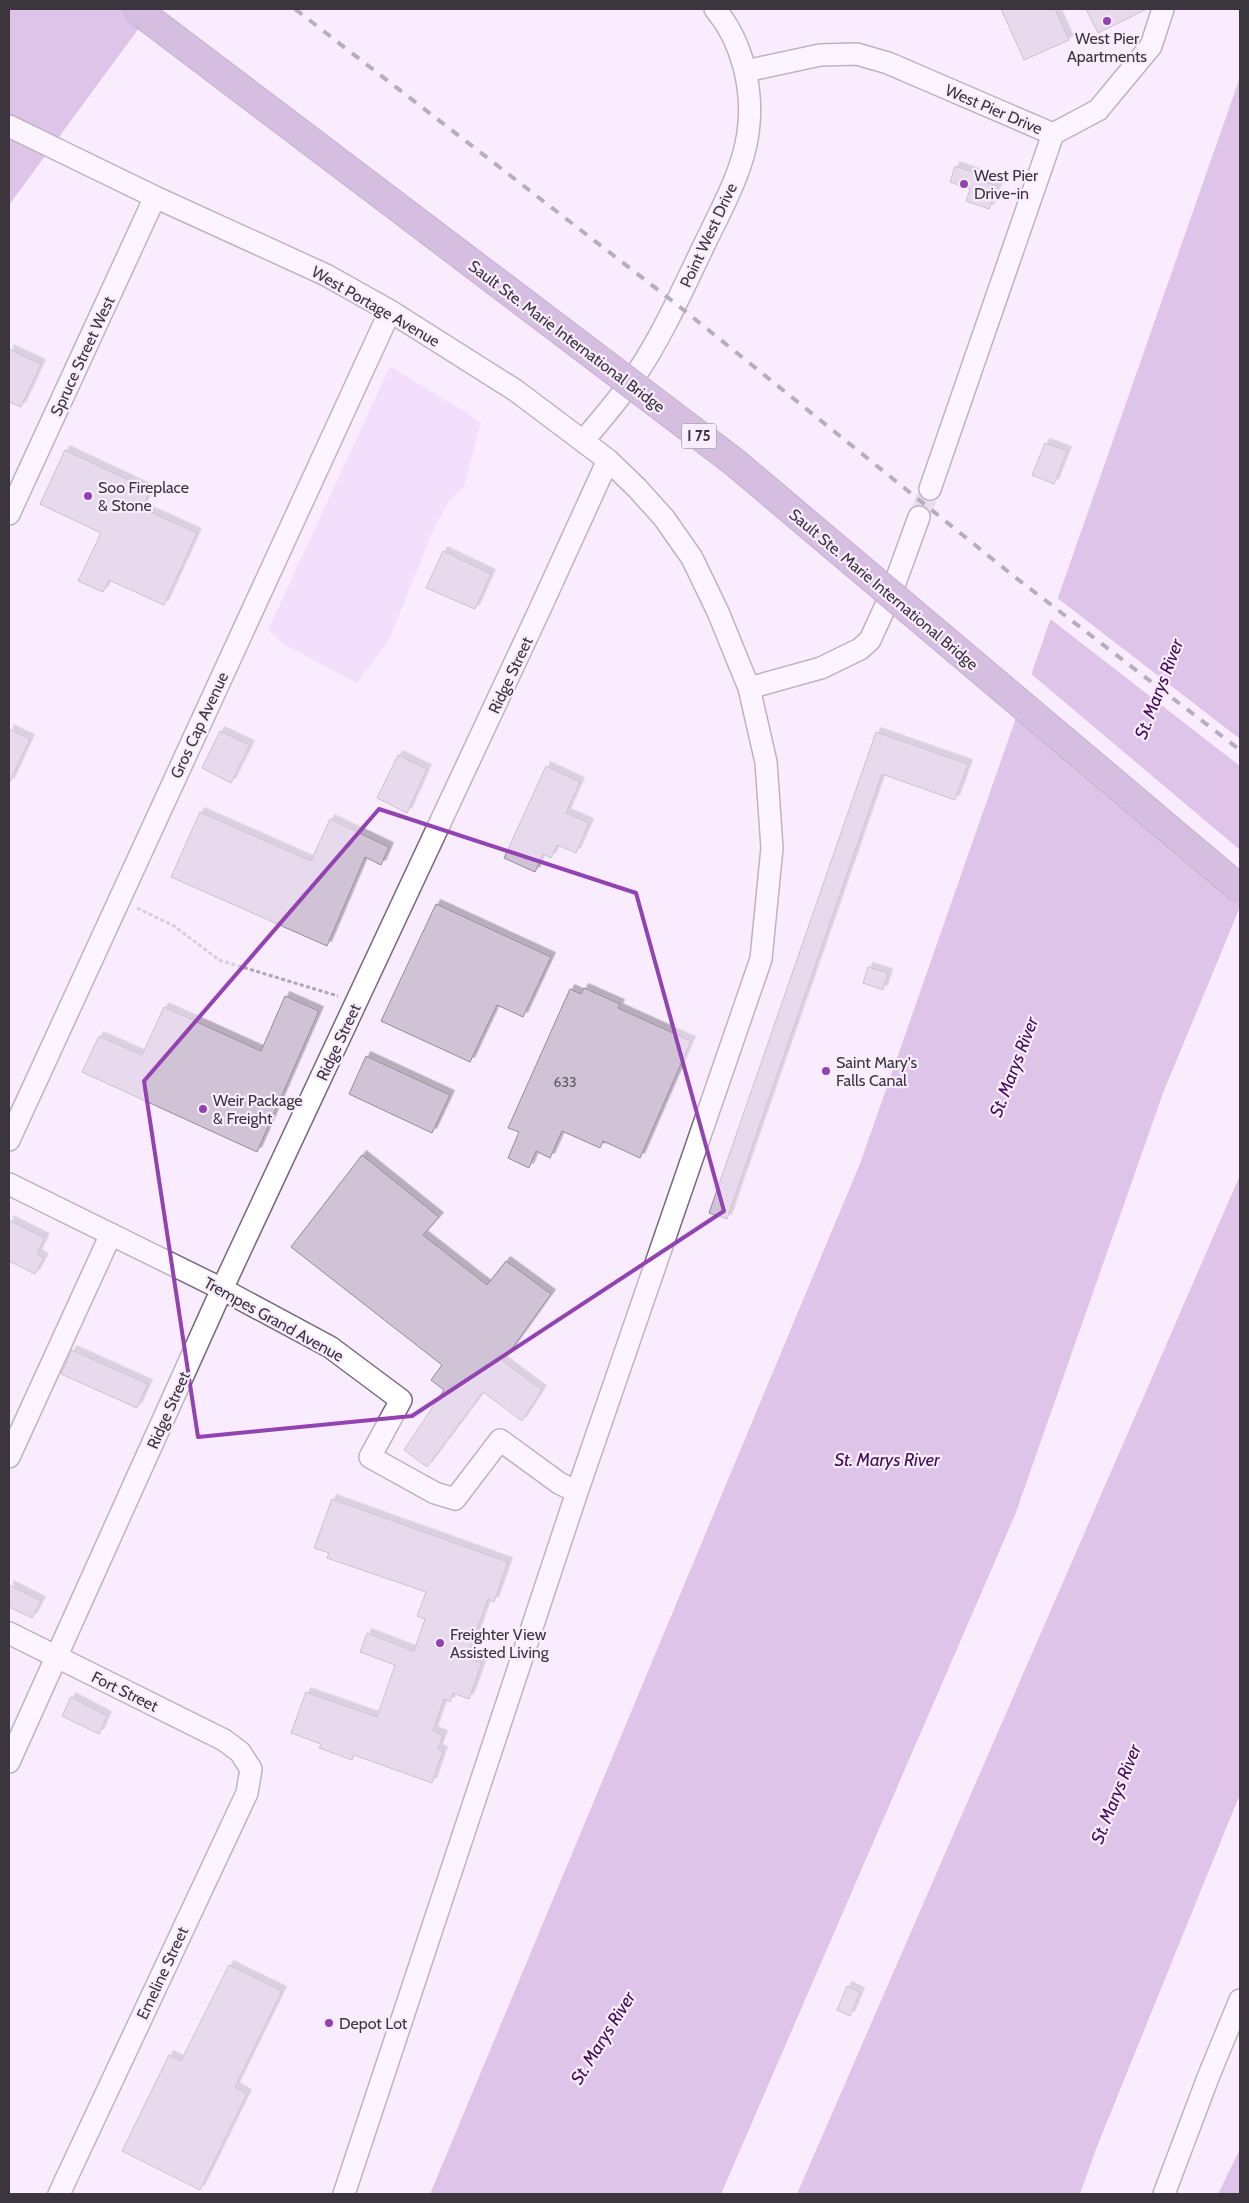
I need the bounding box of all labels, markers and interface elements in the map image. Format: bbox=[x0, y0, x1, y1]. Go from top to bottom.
marker: West Pier Apartments bbox=[1101, 15, 1113, 27]
place label: West Pier Apartments bbox=[1067, 29, 1147, 66]
street label: West Pier Drive bbox=[942, 80, 1045, 138]
place label: West Pier Drive-in bbox=[974, 166, 1039, 203]
marker: West Pier Drive-in bbox=[958, 178, 970, 190]
street label: Point West Drive bbox=[676, 180, 741, 291]
street label: Sault Ste. Marie International Bridge bbox=[465, 256, 669, 416]
street label: West Portage Avenue bbox=[308, 262, 443, 351]
street label: Spruce Street West bbox=[46, 293, 119, 419]
road number: I 75 bbox=[682, 424, 716, 448]
place label: Soo Fireplace & Stone bbox=[98, 478, 189, 515]
marker: Soo Fireplace & Stone bbox=[82, 490, 94, 502]
street label: Sault Ste. Marie International Bridge bbox=[785, 505, 982, 674]
street label: Ridge Street bbox=[484, 633, 537, 717]
water label: St. Marys River bbox=[1130, 635, 1189, 742]
street label: Gros Cap Avenue bbox=[166, 669, 232, 781]
street label: Ridge Street bbox=[312, 1000, 365, 1084]
water label: St. Marys River bbox=[985, 1013, 1044, 1120]
place label: Saint Mary's Falls Canal bbox=[836, 1053, 917, 1090]
marker: Saint Mary's Falls Canal bbox=[820, 1065, 832, 1077]
house number: 633 bbox=[553, 1073, 577, 1091]
place label: Weir Package & Freight bbox=[213, 1091, 303, 1128]
marker: Weir Package & Freight bbox=[197, 1103, 209, 1115]
street label: Trempes Grand Avenue bbox=[201, 1273, 347, 1366]
street label: Ridge Street bbox=[143, 1368, 194, 1452]
water label: St. Marys River bbox=[834, 1449, 941, 1471]
place label: Freighter View Assisted Living bbox=[450, 1625, 550, 1662]
marker: Freighter View Assisted Living bbox=[434, 1637, 446, 1649]
street label: Fort Street bbox=[88, 1667, 162, 1716]
water label: St. Marys River bbox=[1086, 1740, 1146, 1847]
street label: Emeline Street bbox=[133, 1923, 192, 2023]
water label: St. Marys River bbox=[566, 1986, 641, 2088]
place label: Depot Lot bbox=[339, 2014, 408, 2033]
marker: Depot Lot bbox=[323, 2017, 335, 2029]

